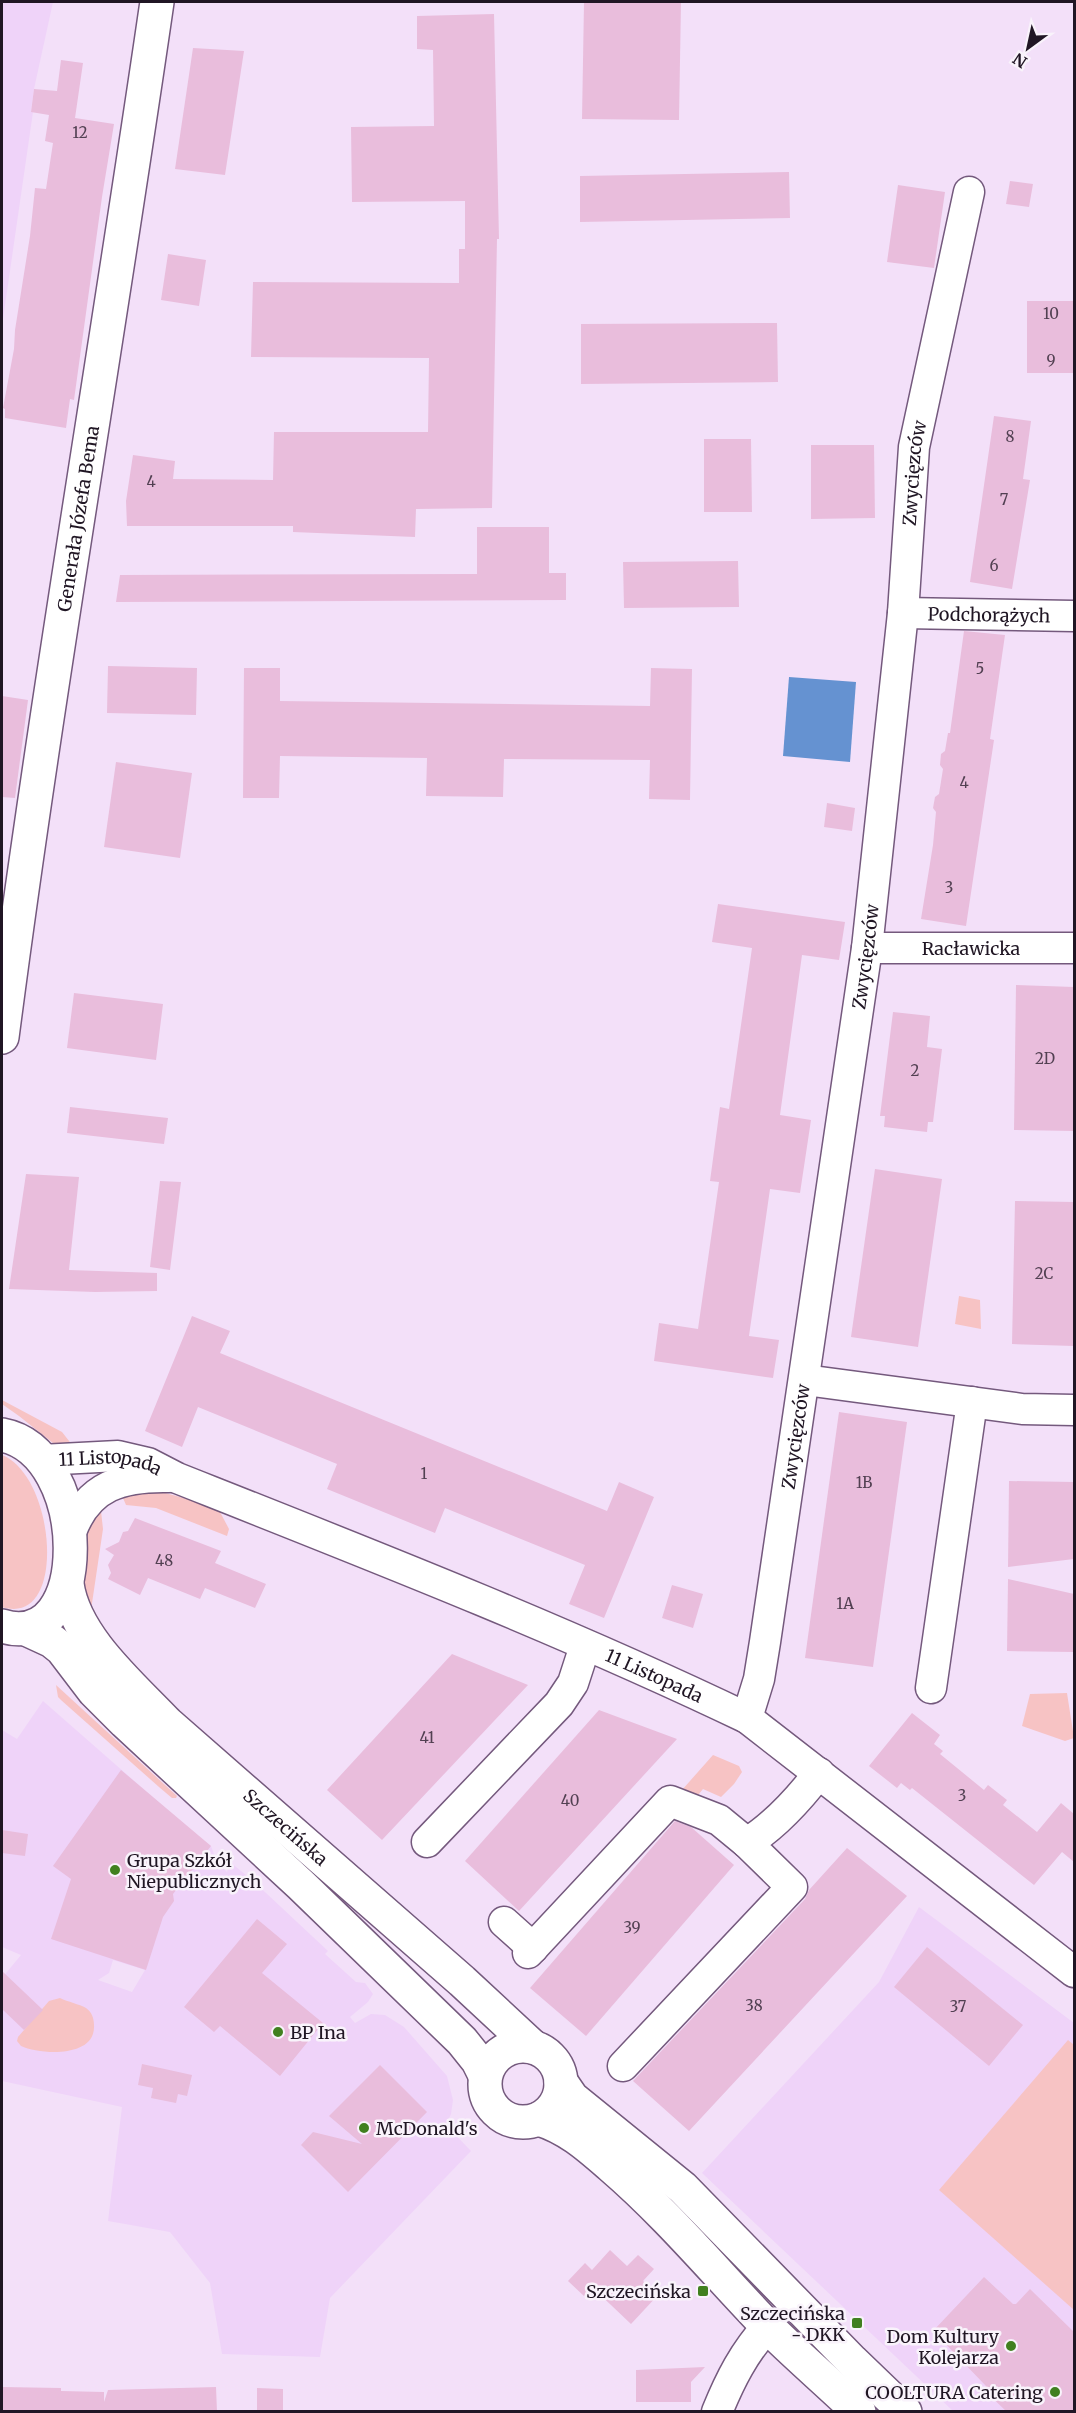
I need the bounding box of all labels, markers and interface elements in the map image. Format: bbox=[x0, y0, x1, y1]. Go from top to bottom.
north arrow bbox=[998, 18, 1058, 78]
text: N bbox=[1009, 49, 1031, 72]
house number: 12 bbox=[72, 123, 88, 142]
house number: 10 bbox=[1043, 304, 1059, 323]
house number: 9 bbox=[1046, 351, 1056, 370]
street label: Zwycięzców bbox=[897, 417, 931, 527]
street label: Generała Józefa Bema bbox=[52, 423, 104, 613]
house number: 8 bbox=[1006, 427, 1015, 446]
house number: 4 bbox=[146, 472, 156, 491]
house number: 7 bbox=[1000, 490, 1009, 509]
house number: 6 bbox=[989, 556, 999, 575]
street label: Podchorążych bbox=[927, 602, 1051, 627]
house number: 5 bbox=[976, 659, 984, 678]
house number: 4 bbox=[959, 773, 969, 792]
house number: 3 bbox=[945, 878, 953, 897]
street label: Zwycięzców bbox=[847, 902, 883, 1011]
street label: Racławicka bbox=[922, 937, 1021, 960]
house number: 2D bbox=[1035, 1049, 1055, 1068]
house number: 2 bbox=[911, 1061, 920, 1080]
house number: 2C bbox=[1035, 1264, 1053, 1283]
street label: Zwycięzców bbox=[776, 1382, 814, 1491]
street label: 11 Listopada bbox=[58, 1444, 166, 1480]
house number: 1 bbox=[421, 1464, 428, 1483]
house number: 1B bbox=[856, 1473, 872, 1492]
house number: 48 bbox=[155, 1551, 173, 1570]
house number: 1A bbox=[836, 1594, 854, 1613]
street label: 11 Listopada bbox=[602, 1643, 707, 1707]
house number: 41 bbox=[420, 1728, 435, 1747]
street label: Szczecińska bbox=[239, 1784, 333, 1870]
house number: 3 bbox=[958, 1786, 966, 1805]
house number: 40 bbox=[561, 1791, 579, 1810]
place label: Grupa Szkół Niepublicznych bbox=[127, 1849, 261, 1893]
marker: Grupa Szkół Niepublicznych bbox=[108, 1863, 122, 1877]
house number: 39 bbox=[623, 1918, 641, 1937]
house number: 38 bbox=[745, 1996, 763, 2015]
house number: 37 bbox=[950, 1997, 967, 2016]
place label: BP Ina bbox=[290, 2021, 346, 2044]
marker: BP Ina bbox=[271, 2025, 285, 2039]
place label: McDonald's bbox=[376, 2117, 478, 2140]
marker: McDonald's bbox=[357, 2121, 371, 2135]
place label: Szczecińska bbox=[586, 2280, 691, 2303]
marker: Szczecińska bbox=[696, 2284, 710, 2298]
place label: Szczecińska - DKK bbox=[740, 2302, 845, 2346]
marker: Szczecińska - DKK bbox=[850, 2316, 864, 2330]
place label: Dom Kultury Kolejarza bbox=[886, 2325, 1000, 2369]
marker: Dom Kultury Kolejarza bbox=[1004, 2339, 1018, 2353]
place label: COOLTURA Catering bbox=[865, 2381, 1043, 2404]
marker: COOLTURA Catering bbox=[1048, 2385, 1062, 2399]

